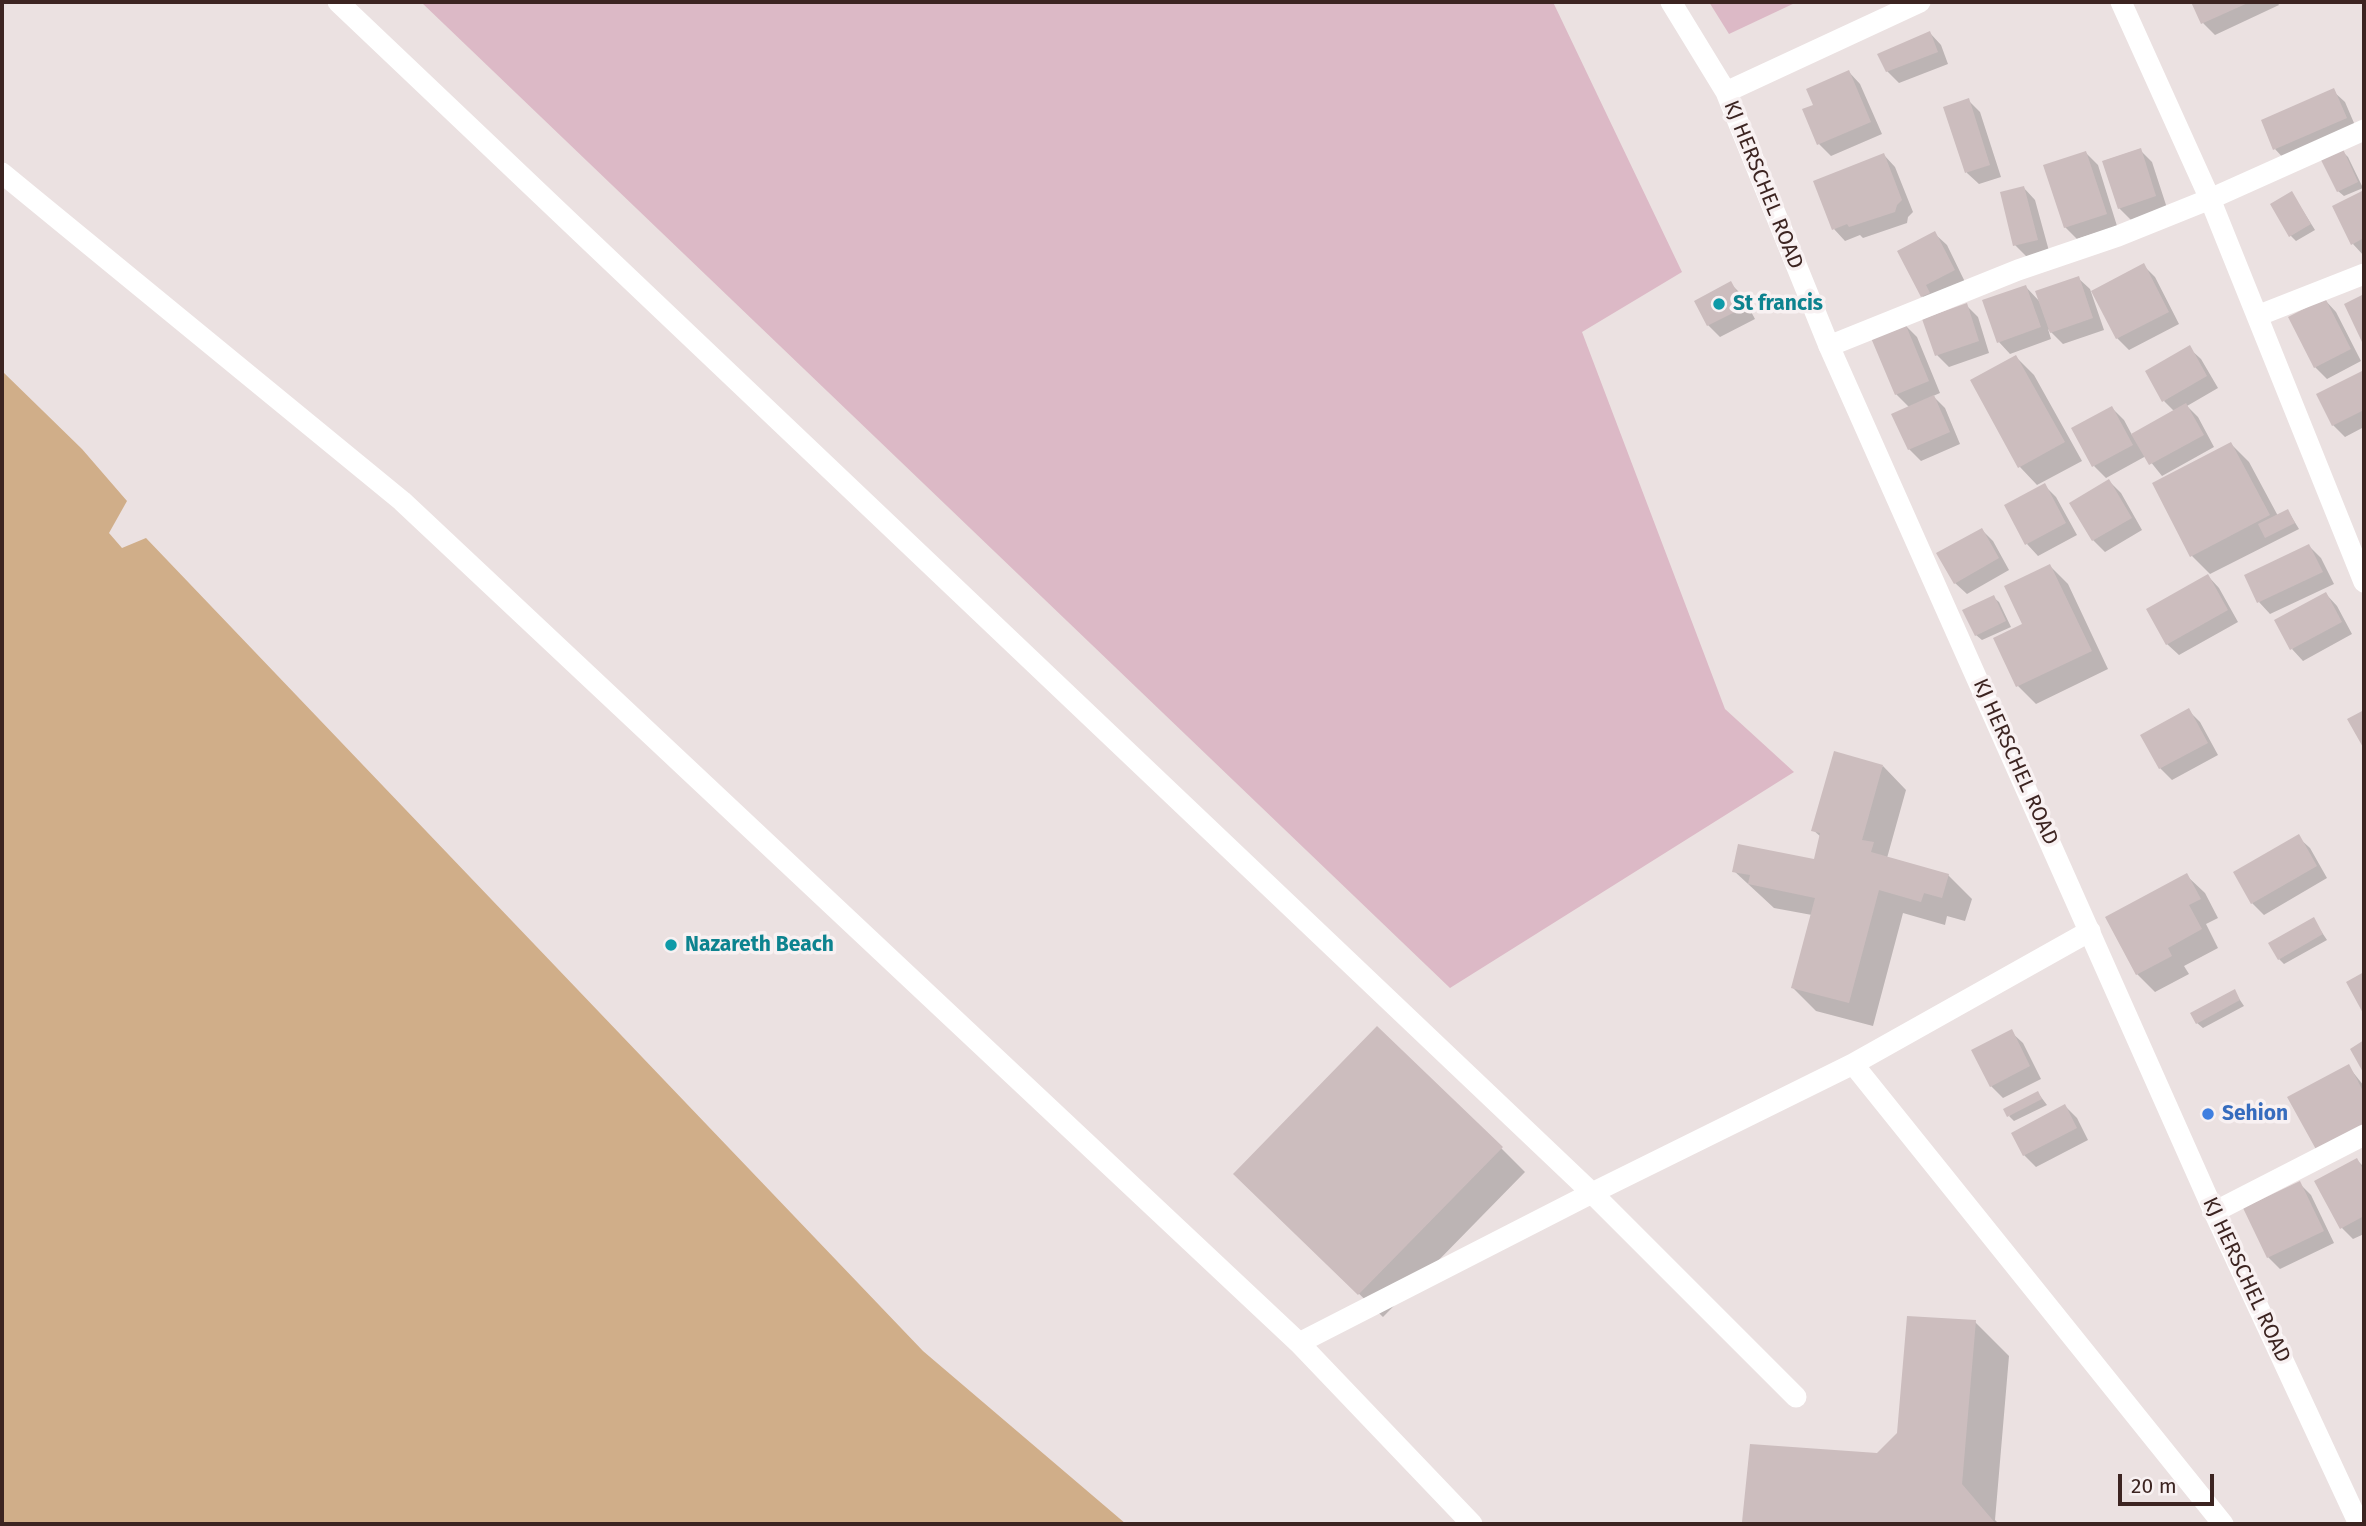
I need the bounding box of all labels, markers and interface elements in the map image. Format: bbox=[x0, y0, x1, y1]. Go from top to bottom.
street label: KJ HERSCHEL ROAD bbox=[1718, 97, 1808, 273]
place label: St francis bbox=[1733, 291, 1823, 317]
marker: St francis bbox=[1711, 296, 1727, 312]
street label: KJ HERSCHEL ROAD bbox=[1967, 675, 2063, 849]
place label: Nazareth Beach bbox=[685, 932, 834, 958]
marker: Nazareth Beach bbox=[663, 937, 679, 953]
place label: Sehion bbox=[2222, 1101, 2288, 1127]
marker: Sehion bbox=[2200, 1106, 2216, 1122]
street label: KJ HERSCHEL ROAD bbox=[2197, 1193, 2295, 1367]
scale bar bbox=[2121, 1460, 2217, 1504]
text: 20 m bbox=[2131, 1473, 2177, 1499]

